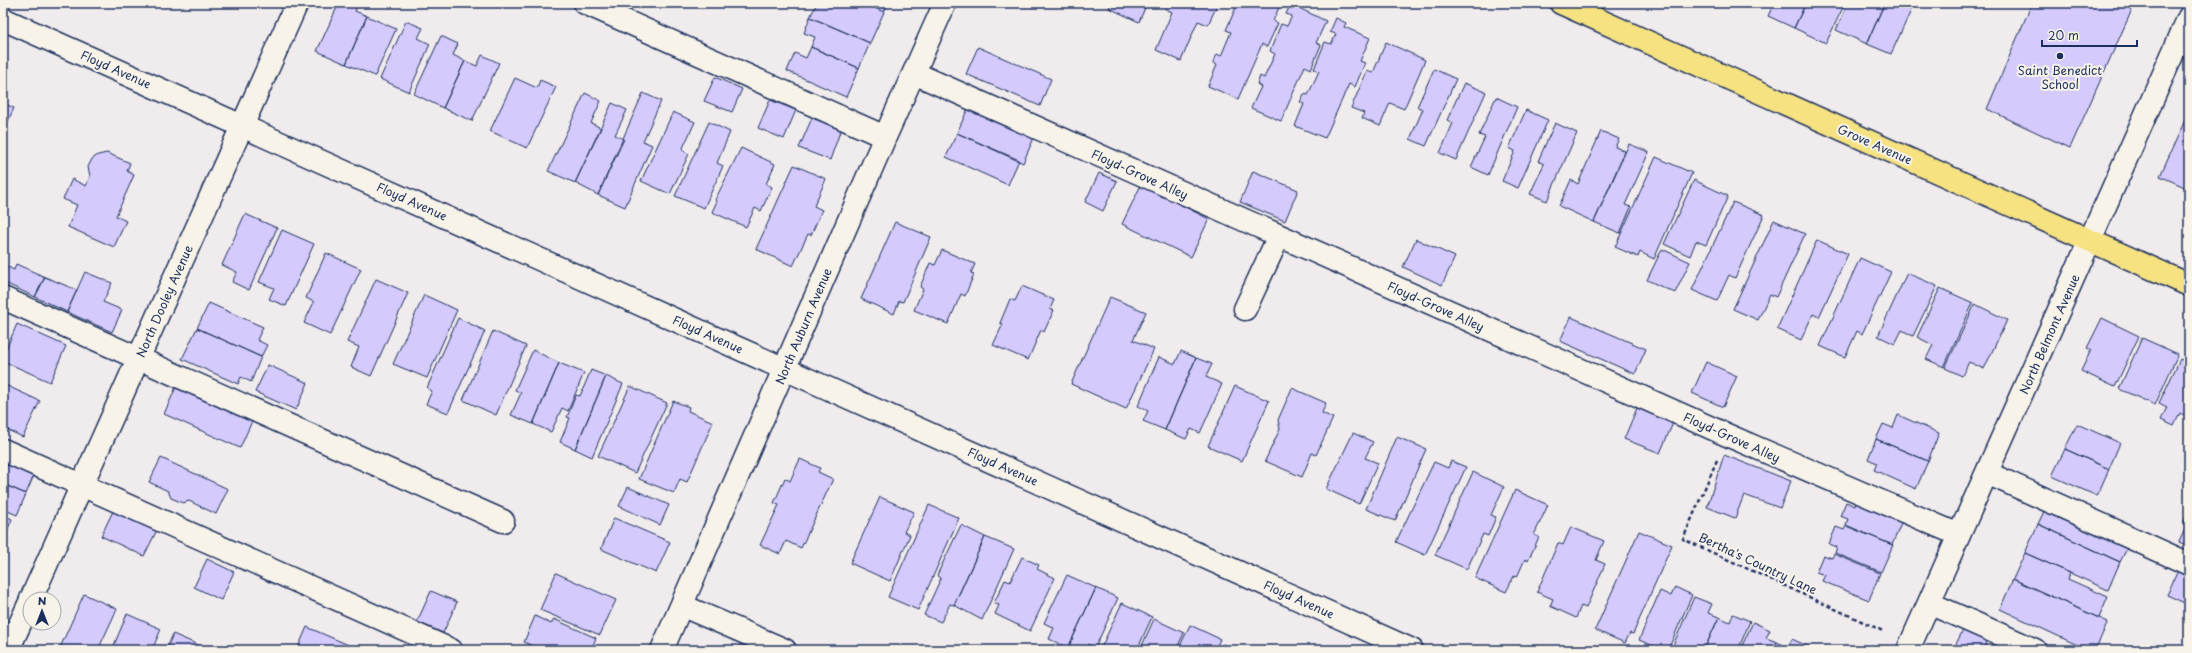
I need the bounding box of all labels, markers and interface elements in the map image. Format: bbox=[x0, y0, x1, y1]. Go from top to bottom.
scale bar bbox=[2042, 22, 2137, 48]
text: 20 m bbox=[2048, 26, 2079, 44]
street label: Floyd Avenue bbox=[78, 45, 154, 93]
marker: Saint Benedict School bbox=[2055, 51, 2065, 61]
place label: Saint Benedict School bbox=[2018, 61, 2102, 93]
street label: Grove Avenue bbox=[1835, 120, 1915, 168]
street label: Floyd-Grove Alley bbox=[1089, 145, 1191, 204]
street label: Floyd Avenue bbox=[374, 177, 450, 225]
street label: North Dooley Avenue bbox=[131, 242, 197, 360]
street label: North Auburn Avenue bbox=[770, 264, 836, 387]
street label: North Belmont Avenue bbox=[2014, 271, 2084, 397]
street label: Floyd-Grove Alley bbox=[1385, 277, 1487, 336]
street label: Floyd Avenue bbox=[670, 310, 746, 358]
street label: Floyd-Grove Alley bbox=[1681, 408, 1783, 467]
street label: Floyd Avenue bbox=[965, 442, 1041, 490]
street label: Bertha's Country Lane bbox=[1696, 528, 1820, 598]
street label: Floyd Avenue bbox=[1261, 575, 1337, 623]
north arrow bbox=[22, 591, 62, 631]
text: N bbox=[38, 592, 47, 609]

